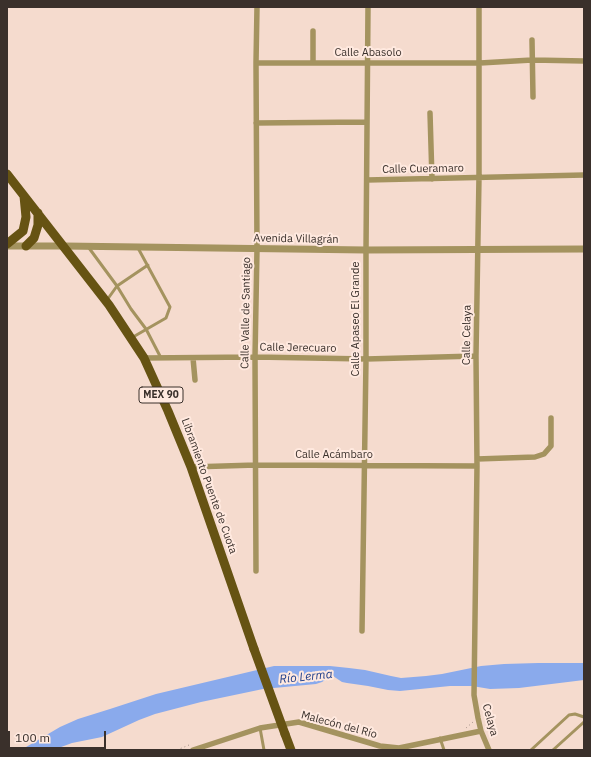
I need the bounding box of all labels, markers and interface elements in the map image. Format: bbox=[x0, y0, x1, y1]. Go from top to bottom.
street label: Calle Abasolo bbox=[334, 46, 402, 60]
street label: Calle Cueramaro bbox=[382, 162, 464, 176]
street label: Avenida Villagrán bbox=[253, 232, 339, 246]
street label: Calle Valle de Santiago bbox=[238, 257, 254, 369]
street label: Calle Apaseo El Grande bbox=[349, 262, 363, 376]
street label: Calle Celaya bbox=[460, 305, 474, 365]
street label: Calle Jerecuaro bbox=[260, 341, 336, 355]
road number: MEX 90 bbox=[139, 387, 183, 403]
street label: Libramiento Puente de Cuota bbox=[178, 416, 240, 556]
street label: Calle Acámbaro bbox=[295, 448, 373, 462]
water label: Río Lerma bbox=[279, 667, 333, 687]
street label: Celaya bbox=[479, 702, 501, 738]
street label: Malecón del Río bbox=[299, 708, 379, 742]
scale bar bbox=[10, 723, 108, 749]
text: 100 m bbox=[15, 730, 50, 745]

